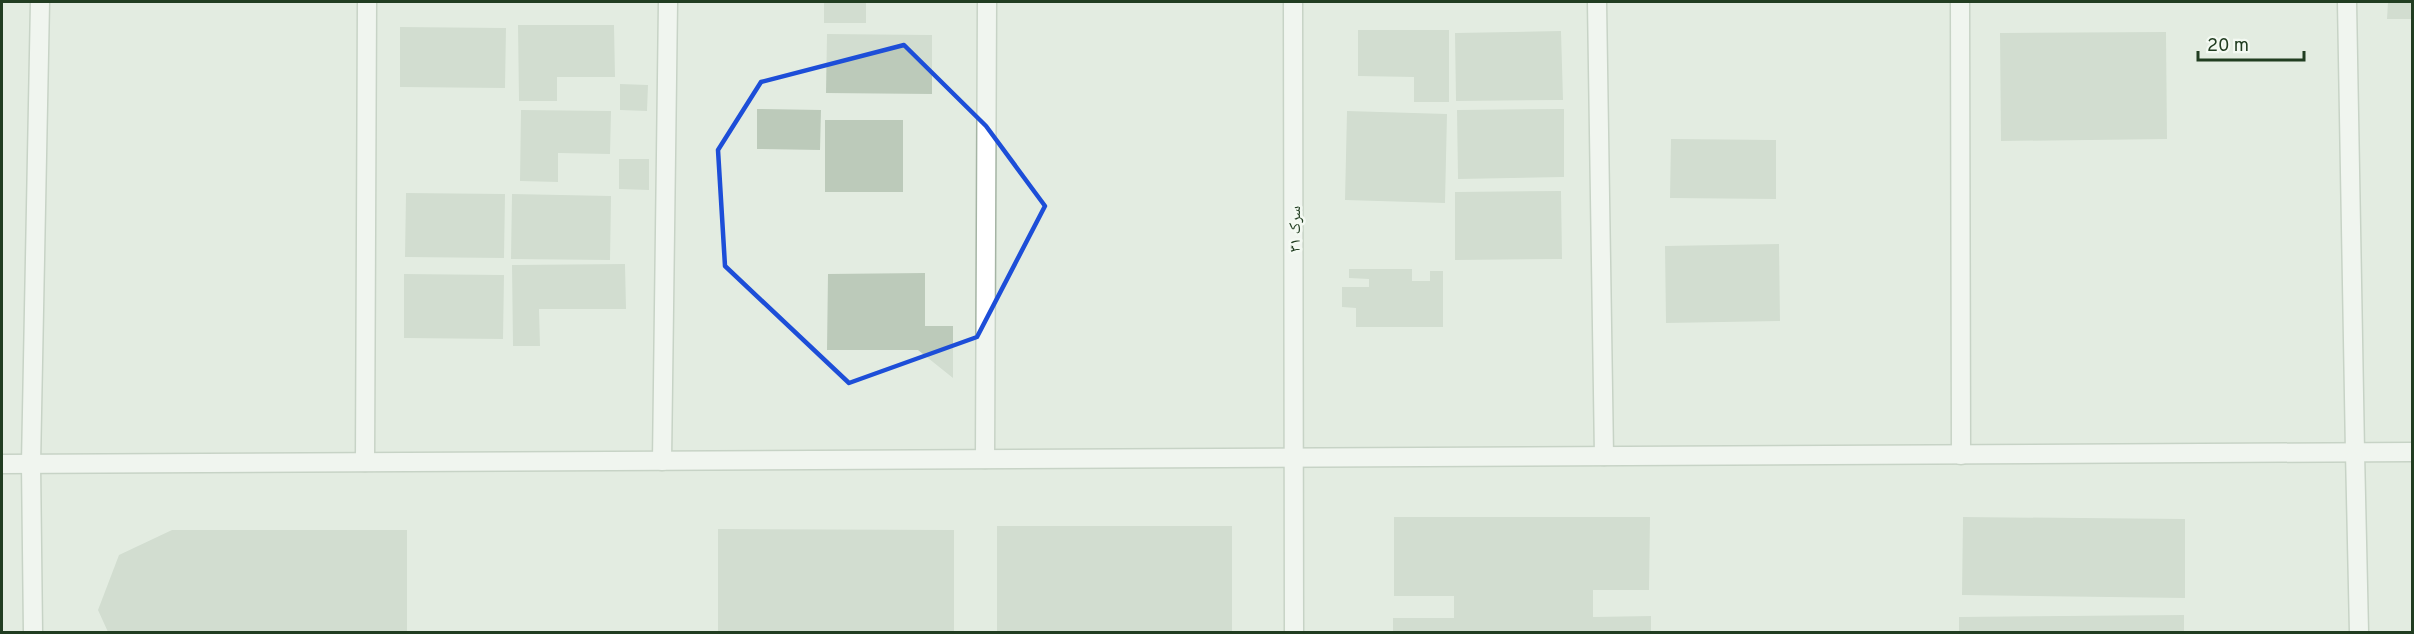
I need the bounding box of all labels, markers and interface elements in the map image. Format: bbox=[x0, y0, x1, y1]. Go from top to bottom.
scale bar bbox=[2198, 24, 2304, 62]
text: 20 m bbox=[2207, 35, 2249, 58]
street label: سرک ۳۱ bbox=[1286, 206, 1306, 252]

